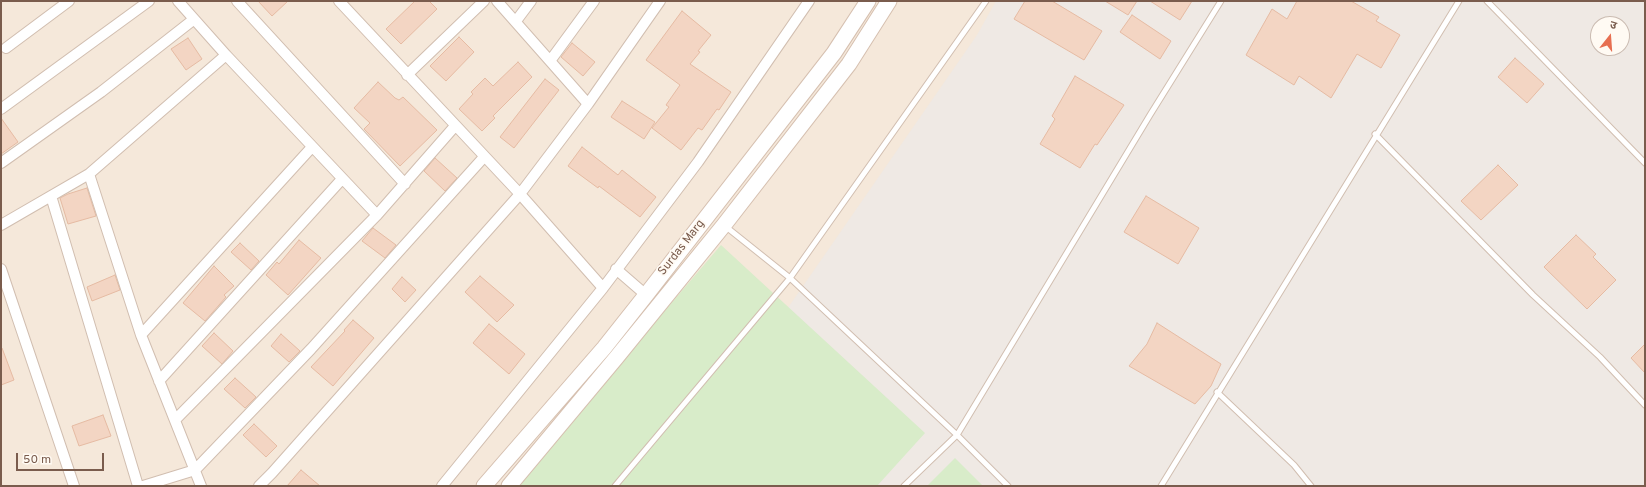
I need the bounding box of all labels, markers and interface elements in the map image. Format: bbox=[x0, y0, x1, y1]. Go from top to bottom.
north arrow bbox=[1590, 16, 1630, 56]
text: उ bbox=[1608, 18, 1618, 33]
street label: Surdas Marg bbox=[656, 217, 708, 279]
scale bar bbox=[18, 445, 106, 471]
text: 50 m bbox=[23, 452, 51, 468]

